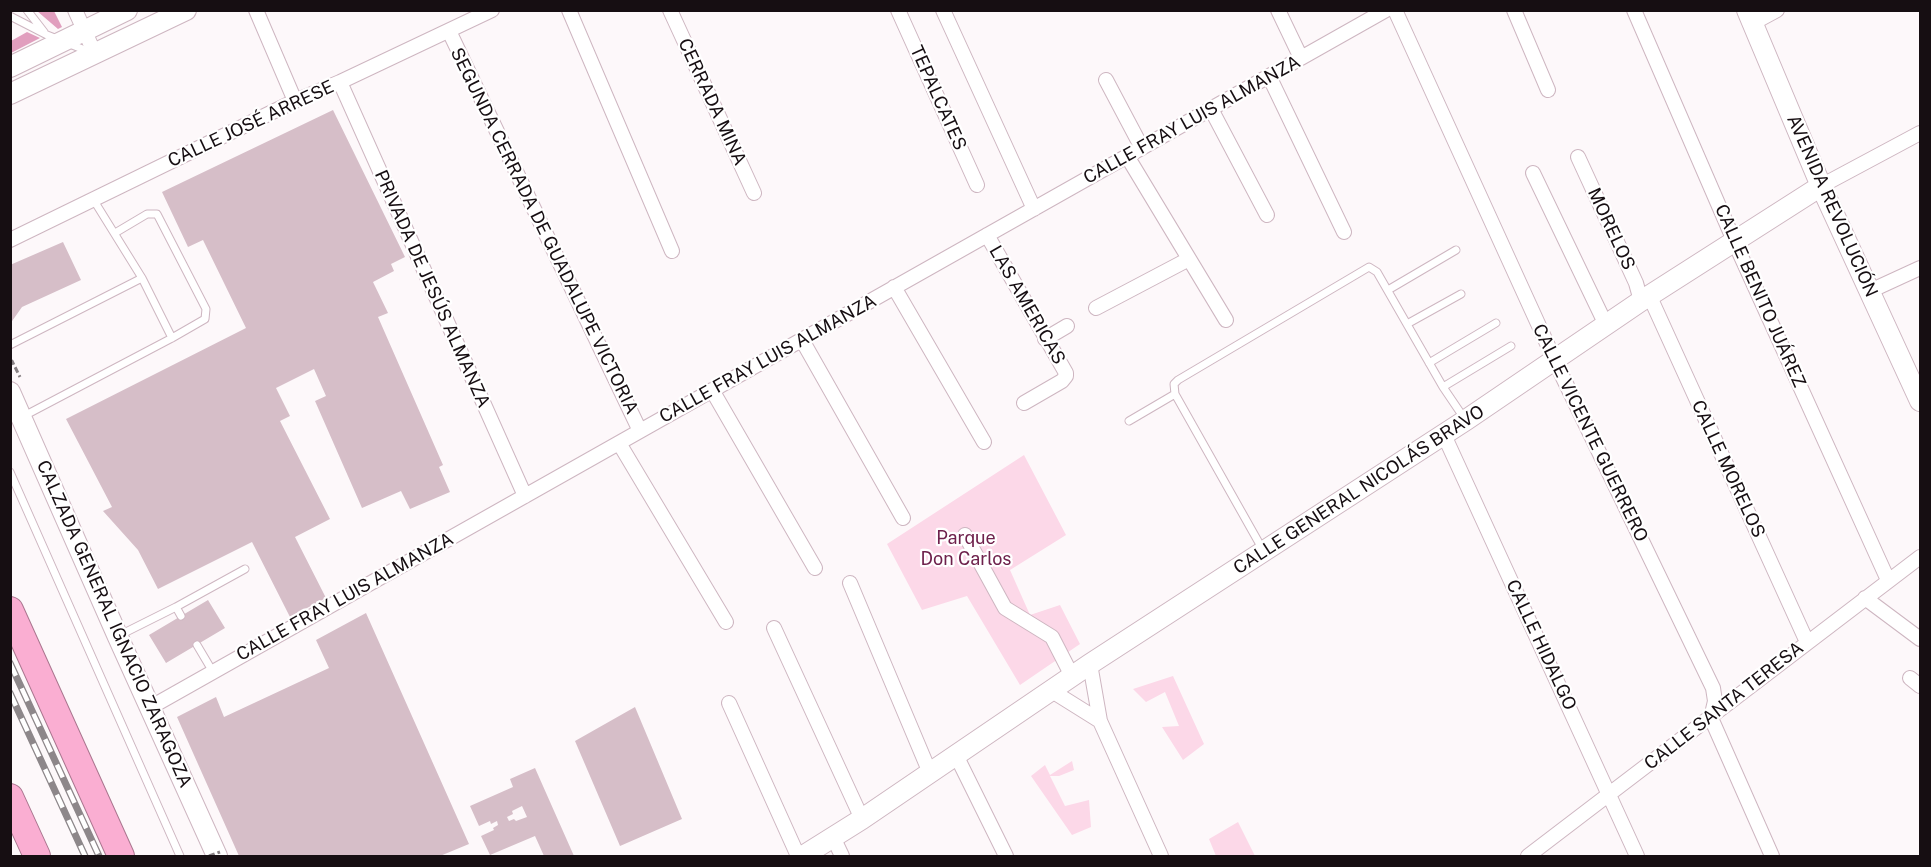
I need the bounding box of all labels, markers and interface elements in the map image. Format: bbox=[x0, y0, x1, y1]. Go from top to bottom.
street label: CERRADA MINA bbox=[673, 35, 751, 169]
street label: TEPALCATES bbox=[905, 42, 971, 154]
street label: SEGUNDA CERRADA DE GUADALUPE VICTORIA bbox=[446, 44, 642, 418]
street label: CALLE FRAY LUIS ALMANZA bbox=[1080, 51, 1304, 189]
street label: CALLE JOSÉ ARRESE bbox=[165, 76, 337, 172]
street label: AVENIDA REVOLUCIÓN bbox=[1782, 112, 1882, 300]
street label: PRIVADA DE JESÚS ALMANZA bbox=[370, 167, 494, 411]
street label: MORELOS bbox=[1583, 185, 1639, 273]
street label: CALLE BENITO JUÁREZ bbox=[1710, 201, 1810, 391]
street label: LAS AMERICAS bbox=[984, 242, 1070, 368]
street label: CALLE FRAY LUIS ALMANZA bbox=[656, 290, 880, 428]
street label: CALLE VICENTE GUERRERO bbox=[1528, 320, 1652, 546]
street label: CALLE MORELOS bbox=[1687, 397, 1769, 541]
street label: CALLE GENERAL NICOLÁS BRAVO bbox=[1230, 401, 1488, 579]
street label: CALZADA GENERAL IGNACIO ZARAGOZA bbox=[32, 457, 196, 791]
park label: Parque Don Carlos bbox=[921, 527, 1011, 570]
street label: CALLE FRAY LUIS ALMANZA bbox=[233, 528, 457, 666]
street label: CALLE HIDALGO bbox=[1501, 576, 1581, 714]
street label: CALLE SANTA TERESA bbox=[1640, 637, 1808, 775]

